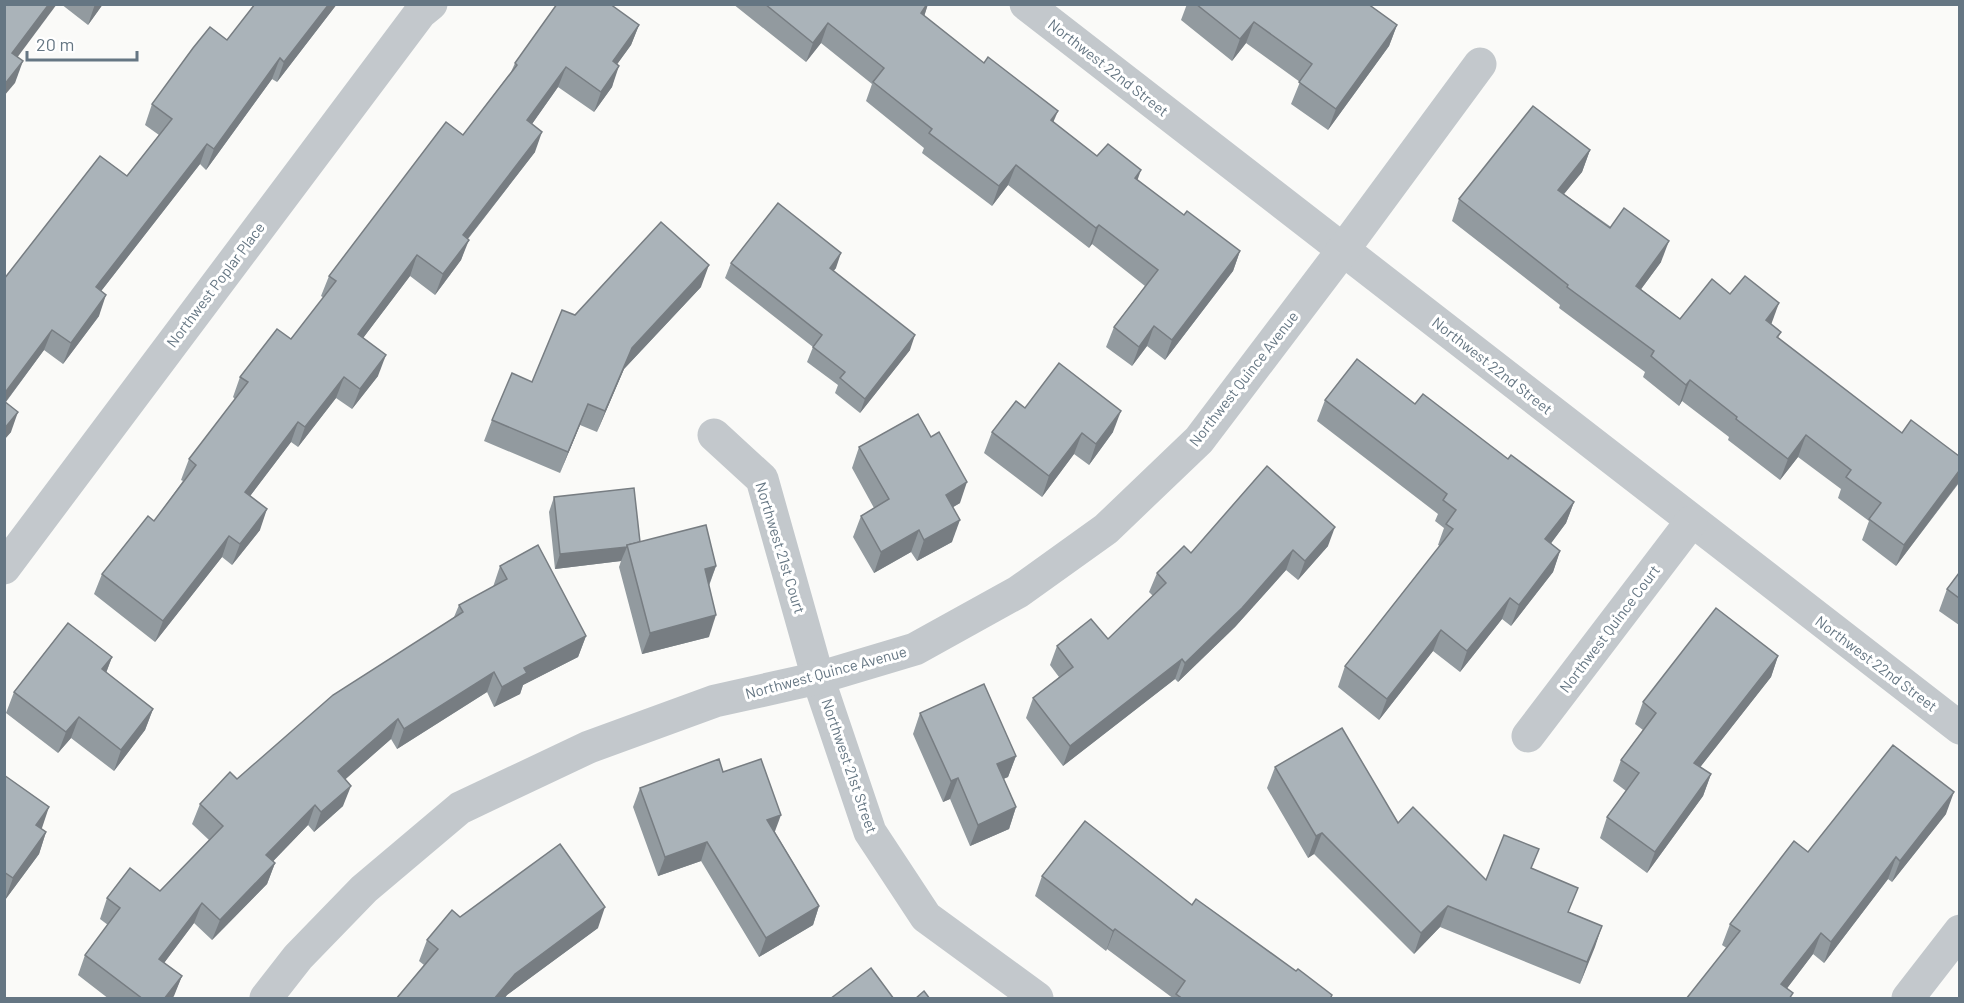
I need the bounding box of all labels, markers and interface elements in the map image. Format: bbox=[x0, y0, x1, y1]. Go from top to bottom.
street label: Northwest 22nd Street bbox=[1045, 15, 1172, 120]
scale bar bbox=[27, 24, 136, 62]
text: 20 m bbox=[36, 33, 74, 55]
street label: Northwest Poplar Place bbox=[162, 218, 268, 350]
street label: Northwest Quince Avenue bbox=[1185, 307, 1302, 449]
street label: Northwest 22nd Street bbox=[1429, 313, 1556, 418]
street label: Northwest 21st Court bbox=[752, 480, 810, 616]
street label: Northwest Quince Court bbox=[1555, 561, 1663, 696]
street label: Northwest 22nd Street bbox=[1812, 612, 1941, 715]
street label: Northwest Quince Avenue bbox=[743, 642, 908, 702]
street label: Northwest 21st Street bbox=[818, 696, 881, 835]

